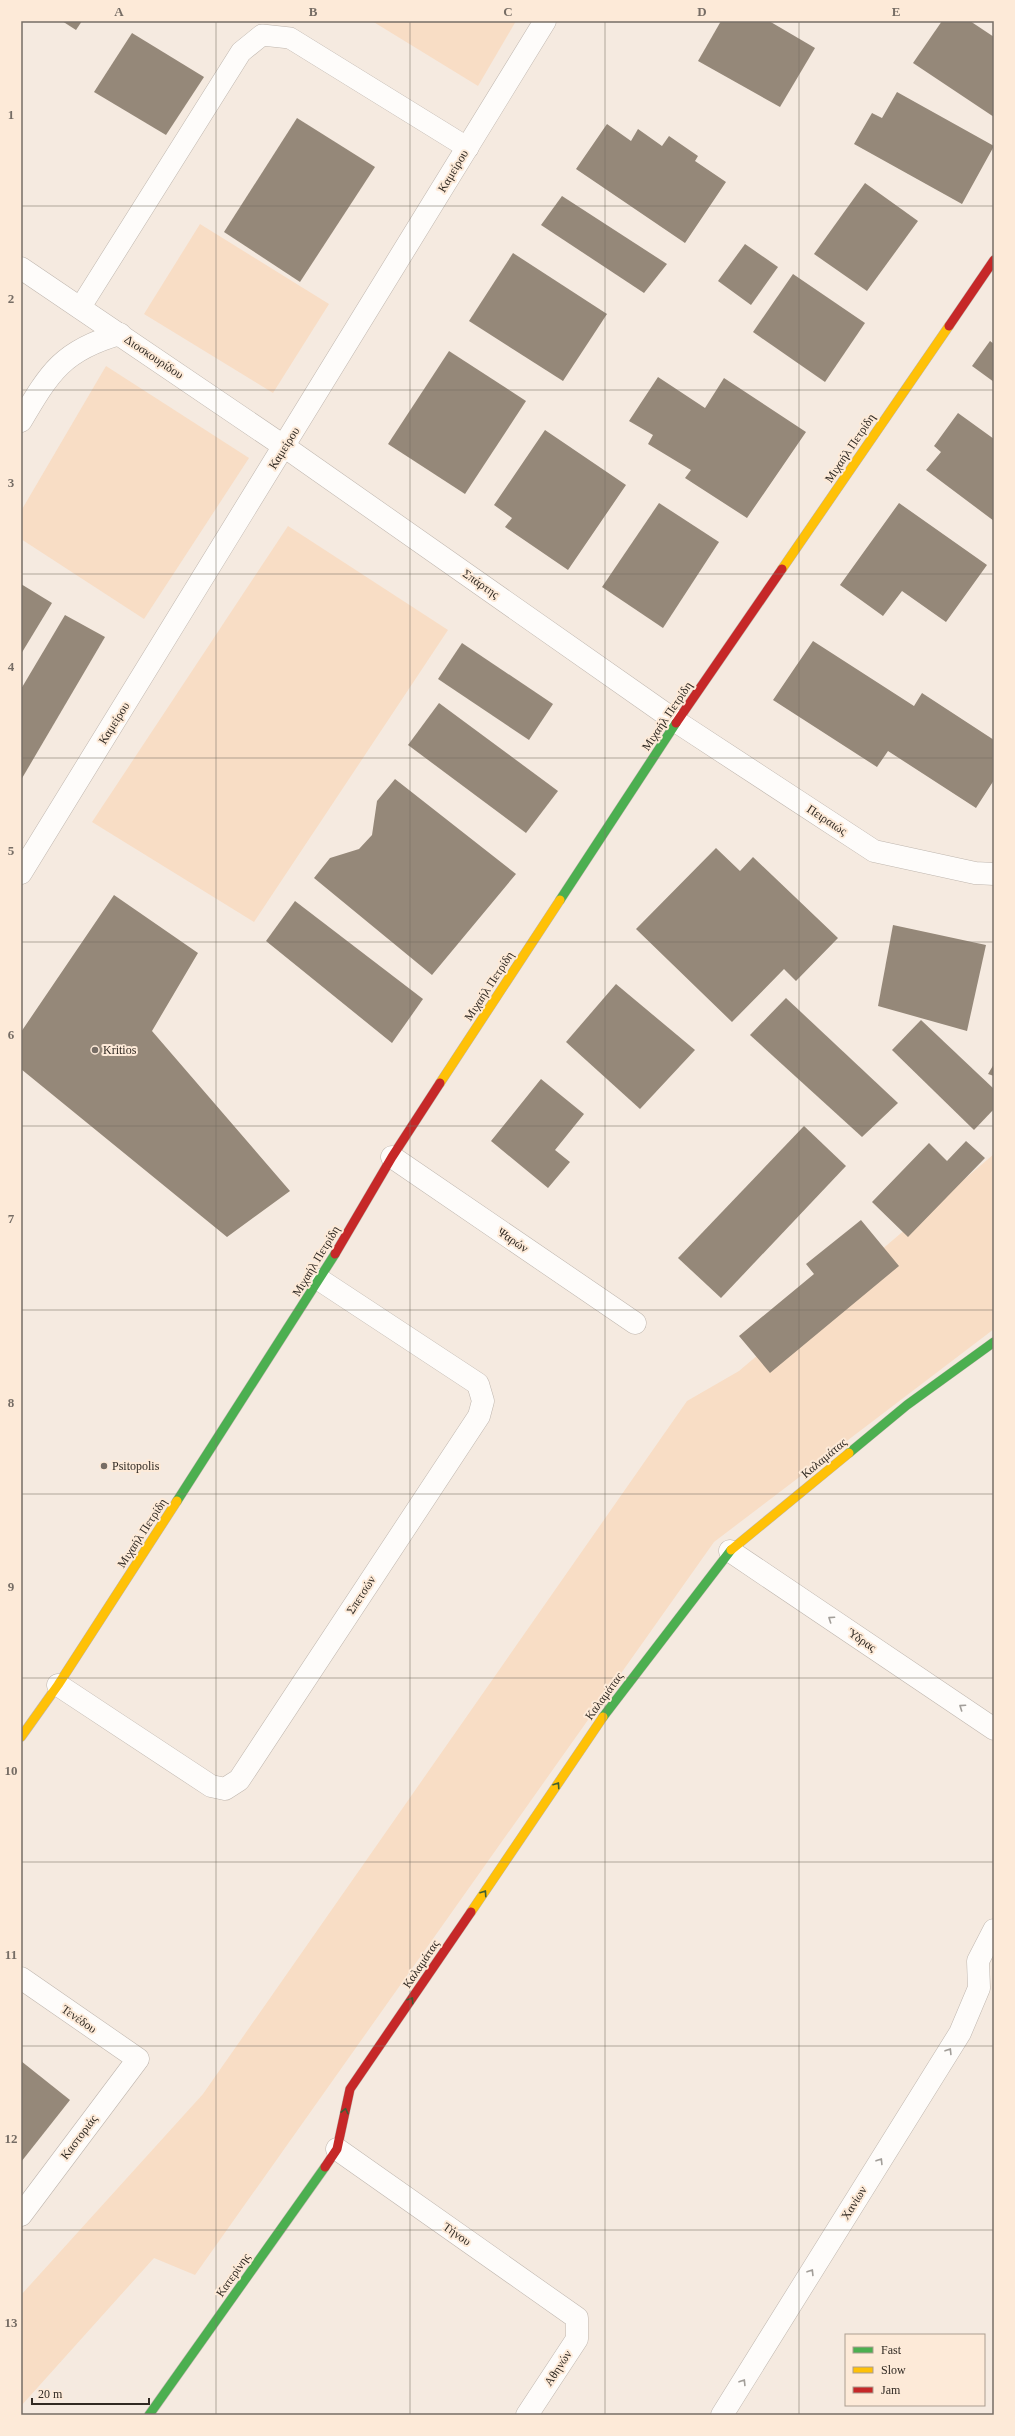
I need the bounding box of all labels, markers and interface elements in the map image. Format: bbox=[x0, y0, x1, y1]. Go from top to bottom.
text: A bbox=[114, 4, 124, 19]
text: B bbox=[309, 4, 318, 19]
text: C bbox=[503, 4, 513, 19]
text: D bbox=[697, 4, 707, 19]
text: E bbox=[892, 4, 900, 19]
text: 1 bbox=[8, 107, 14, 122]
street label: Καμείρου bbox=[435, 147, 471, 195]
text: 2 bbox=[8, 291, 14, 306]
street label: Διοσκουρίδου bbox=[122, 332, 186, 382]
street label: Μιχαήλ Πετρίδη bbox=[822, 411, 878, 485]
street label: Καμείρου bbox=[266, 424, 302, 472]
text: 3 bbox=[8, 475, 15, 490]
street label: Σπάρτης bbox=[460, 566, 502, 602]
text: 4 bbox=[8, 659, 15, 674]
street label: Μιχαήλ Πετρίδη bbox=[639, 679, 695, 753]
street label: Καμείρου bbox=[96, 699, 132, 747]
street label: Πειραιώς bbox=[804, 802, 850, 838]
text: 5 bbox=[8, 843, 15, 858]
street label: Μιχαήλ Πετρίδη bbox=[461, 949, 517, 1023]
text: 6 bbox=[8, 1027, 15, 1042]
place label: Kritios bbox=[103, 1043, 137, 1057]
marker: Kritios bbox=[90, 1045, 100, 1055]
text: 7 bbox=[8, 1211, 15, 1226]
street label: Μιχαήλ Πετρίδη bbox=[289, 1223, 343, 1299]
street label: Ψαρών bbox=[495, 1225, 531, 1256]
text: 8 bbox=[8, 1395, 15, 1410]
street label: Καλαμάτας bbox=[798, 1435, 850, 1481]
place label: Psitopolis bbox=[112, 1459, 160, 1473]
marker: Psitopolis bbox=[99, 1461, 109, 1471]
street label: Μιχαήλ Πετρίδη bbox=[114, 1496, 170, 1570]
street label: Σπετσών bbox=[344, 1573, 379, 1617]
text: 9 bbox=[8, 1579, 15, 1594]
one-way arrow bbox=[828, 1617, 835, 1624]
street label: Ύδρας bbox=[844, 1625, 879, 1655]
street label: Καλαμάτας bbox=[582, 1669, 626, 1722]
one-way arrow bbox=[959, 1705, 966, 1712]
text: 10 bbox=[5, 1763, 18, 1778]
one-way arrow bbox=[552, 1782, 560, 1789]
one-way arrow bbox=[479, 1890, 486, 1897]
street label: Καλαμάτας bbox=[400, 1937, 442, 1991]
text: 11 bbox=[5, 1947, 17, 1962]
one-way arrow bbox=[406, 1997, 414, 2004]
street label: Τενέδου bbox=[59, 2002, 99, 2036]
one-way arrow bbox=[944, 2048, 952, 2055]
one-way arrow bbox=[341, 2108, 349, 2114]
street label: Καστοριάς bbox=[58, 2112, 100, 2162]
text: 12 bbox=[5, 2131, 18, 2146]
one-way arrow bbox=[875, 2158, 883, 2165]
street label: Χανίων bbox=[838, 2183, 870, 2222]
street label: Τήνου bbox=[440, 2219, 474, 2249]
street label: Κατερίνης bbox=[213, 2250, 253, 2300]
one-way arrow bbox=[807, 2269, 814, 2276]
text: 13 bbox=[5, 2315, 18, 2330]
legend bbox=[845, 2334, 985, 2406]
text: Fast bbox=[881, 2343, 902, 2357]
street label: Αθηνών bbox=[541, 2347, 575, 2388]
text: Slow bbox=[881, 2363, 906, 2377]
one-way arrow bbox=[738, 2379, 745, 2386]
scale bar bbox=[32, 2380, 149, 2406]
text: Jam bbox=[881, 2383, 901, 2397]
text: 20 m bbox=[38, 2387, 63, 2401]

